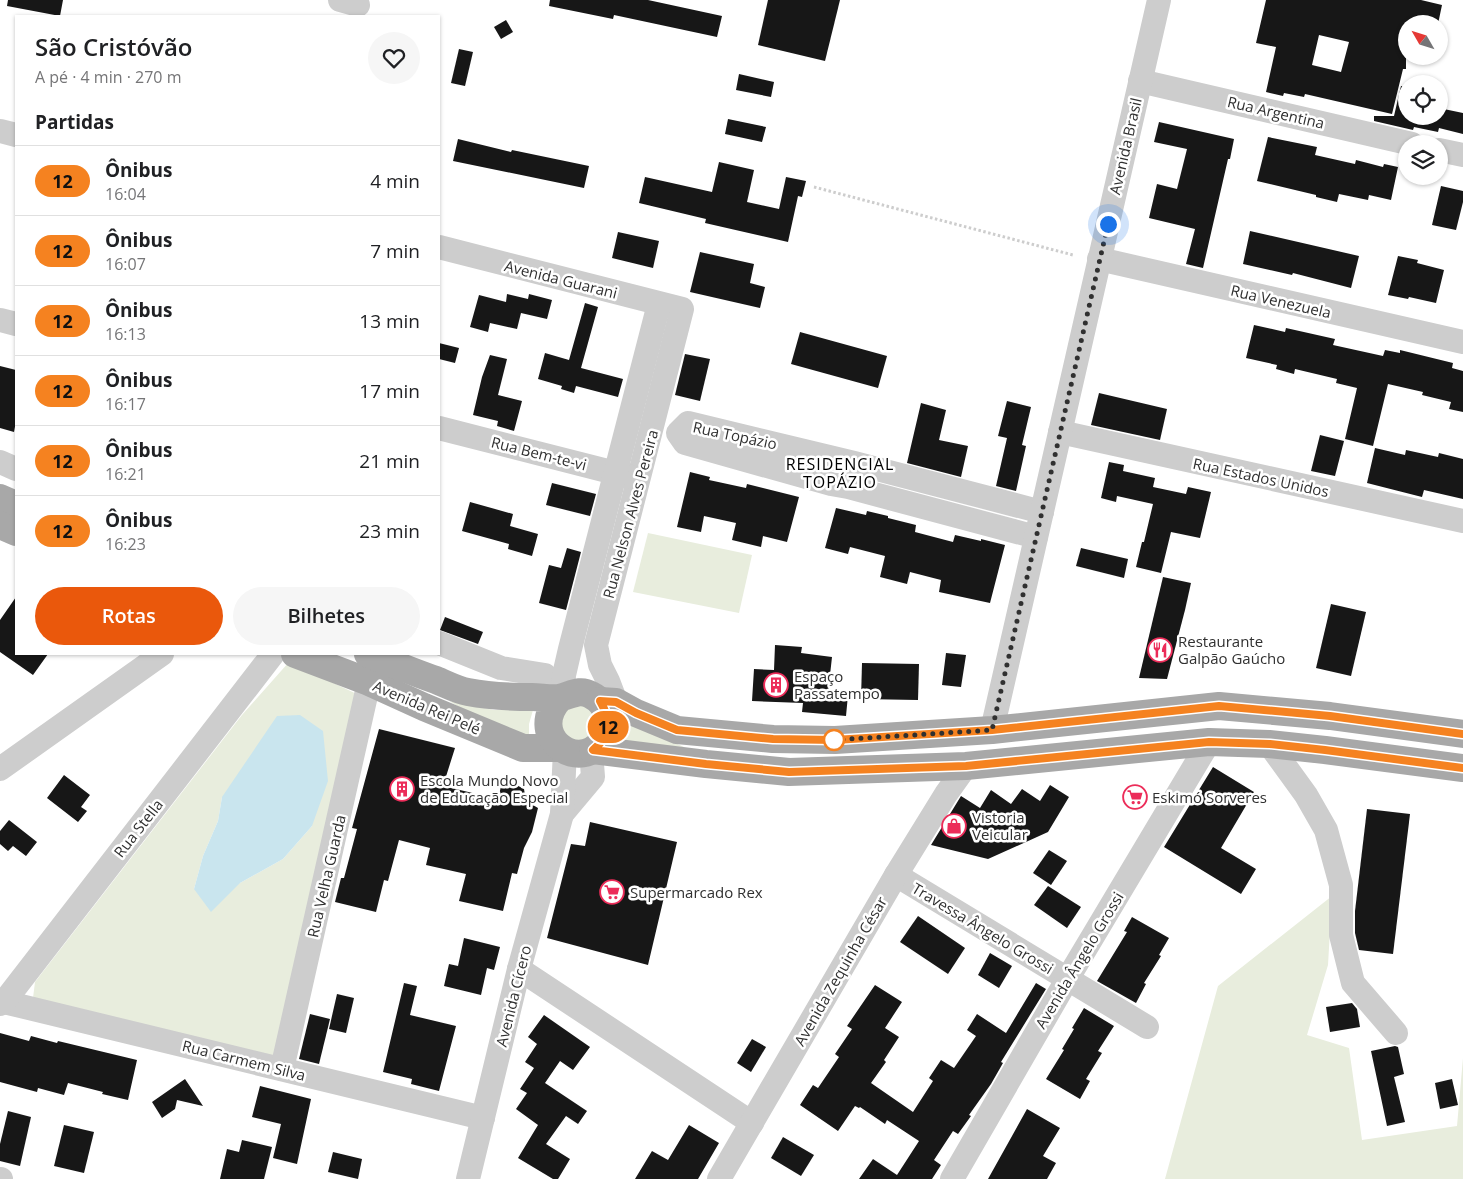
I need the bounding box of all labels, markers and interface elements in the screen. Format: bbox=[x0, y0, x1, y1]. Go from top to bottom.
north arrow bbox=[1398, 15, 1448, 65]
map controls bbox=[1398, 15, 1448, 185]
text: São Cristóvão bbox=[35, 30, 192, 63]
button: heart bbox=[368, 32, 420, 84]
text: A pé · 4 min · 270 m bbox=[35, 66, 181, 88]
button: locate bbox=[1398, 75, 1448, 125]
street label: Rua Argentina bbox=[1226, 91, 1326, 133]
street label: Avenida Brasil bbox=[1104, 96, 1146, 196]
text: Partidas bbox=[35, 109, 114, 135]
button: layers bbox=[1398, 135, 1448, 185]
text: Ônibus bbox=[105, 157, 172, 183]
text: 4 min bbox=[370, 168, 420, 194]
text: 12 bbox=[52, 169, 73, 193]
text: 16:04 bbox=[105, 183, 146, 205]
your location bbox=[1096, 212, 1121, 237]
text: Ônibus bbox=[105, 227, 172, 253]
text: 7 min bbox=[370, 238, 420, 264]
text: 12 bbox=[52, 239, 73, 263]
text: 16:07 bbox=[105, 253, 146, 275]
street label: Avenida Guarani bbox=[502, 255, 620, 303]
street label: Rua Venezuela bbox=[1229, 280, 1333, 322]
text: Ônibus bbox=[105, 297, 172, 323]
text: 13 min bbox=[359, 308, 420, 334]
text: 12 bbox=[52, 309, 73, 333]
text: 16:13 bbox=[105, 323, 146, 345]
text: Ônibus bbox=[105, 367, 172, 393]
text: 17 min bbox=[359, 378, 420, 404]
text: 12 bbox=[52, 379, 73, 403]
text: 16:17 bbox=[105, 393, 146, 415]
street label: Rua Topázio bbox=[691, 416, 779, 454]
street label: Rua Nelson Alves Pereira bbox=[598, 427, 662, 601]
street label: Rua Bem-te-vi bbox=[489, 432, 589, 474]
text: Ônibus bbox=[105, 437, 172, 463]
text: 21 min bbox=[359, 448, 420, 474]
text: 12 bbox=[52, 449, 73, 473]
district label: RESIDENCIAL TOPÁZIO bbox=[786, 453, 894, 493]
street label: Rua Estados Unidos bbox=[1191, 453, 1331, 501]
text: 16:21 bbox=[105, 463, 146, 485]
text: Ônibus bbox=[105, 507, 172, 533]
text: 23 min bbox=[359, 518, 420, 544]
text: 12 bbox=[52, 519, 73, 543]
text: 16:23 bbox=[105, 533, 146, 555]
button: Rotas bbox=[35, 587, 223, 645]
button: Bilhetes bbox=[233, 587, 420, 645]
place label: Restaurante Galpão Gaúcho bbox=[1178, 631, 1285, 668]
restaurant icon: Restaurante Galpão Gaúcho bbox=[1147, 637, 1173, 663]
place label: Espaço Passatempo bbox=[794, 666, 880, 703]
building icon: Espaço Passatempo bbox=[763, 672, 789, 698]
street label: Avenida Rei Pelé bbox=[370, 675, 484, 739]
line badge: 12 bbox=[586, 711, 630, 743]
text: 12 bbox=[598, 715, 618, 739]
unlabelled marker bbox=[823, 729, 845, 751]
place label: Escola Mundo Novo de Educação Especial bbox=[420, 770, 568, 807]
building icon: Escola Mundo Novo de Educação Especial bbox=[389, 776, 415, 802]
supermarket icon: Eskimó Sorveres bbox=[1122, 784, 1148, 810]
place label: Eskimó Sorveres bbox=[1152, 787, 1267, 807]
street label: Rua Stella bbox=[109, 795, 167, 861]
place label: Vistoria Veicular bbox=[972, 807, 1028, 844]
street label: Rua Velha Guarda bbox=[302, 813, 350, 939]
shop icon: Vistoria Veicular bbox=[941, 813, 967, 839]
street label: Travessa Ângelo Grossi bbox=[909, 878, 1057, 978]
supermarket icon: Supermarcado Rex bbox=[599, 879, 625, 905]
place label: Supermarcado Rex bbox=[630, 882, 763, 902]
street label: Avenida Ângelo Grossi bbox=[1030, 888, 1128, 1032]
street label: Avenida Zequinha César bbox=[789, 893, 891, 1049]
street label: Avenida Cícero bbox=[491, 943, 535, 1049]
street label: Rua Carmem Silva bbox=[180, 1035, 308, 1085]

